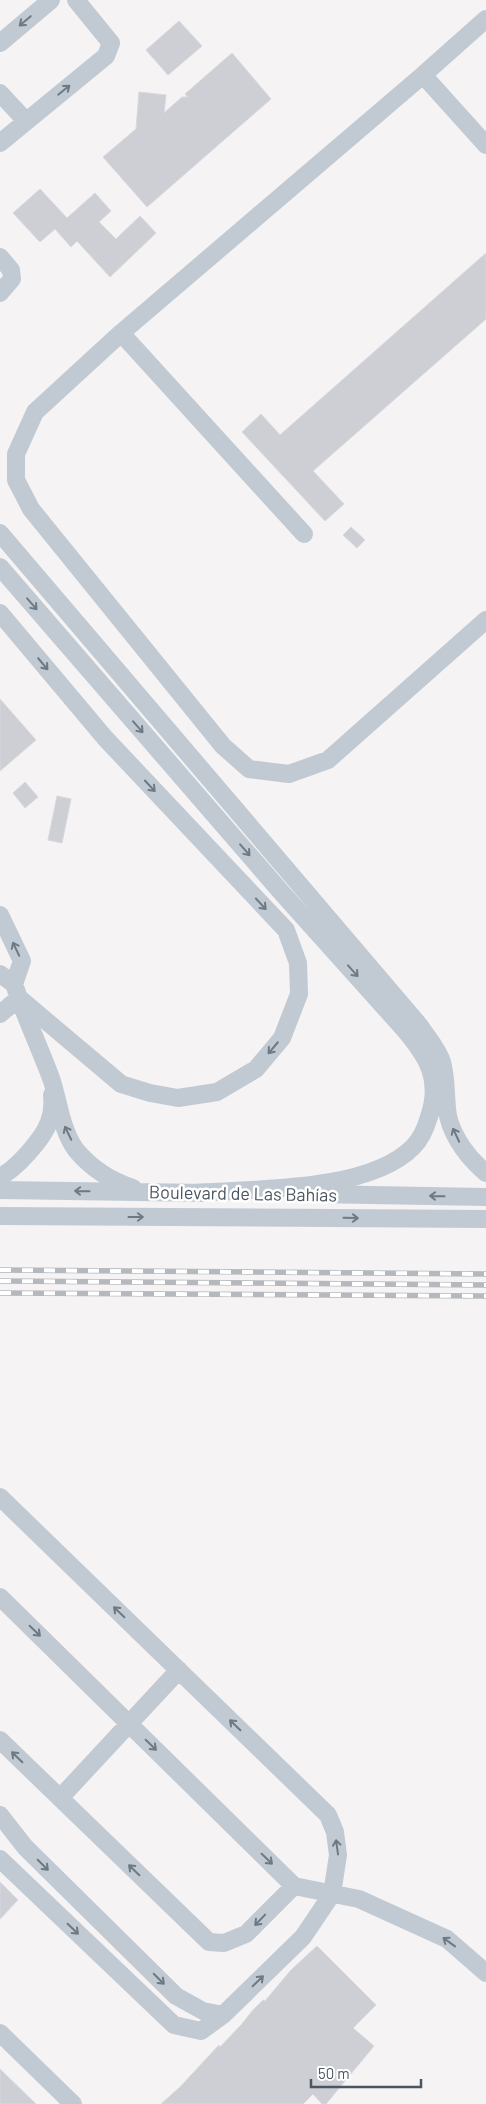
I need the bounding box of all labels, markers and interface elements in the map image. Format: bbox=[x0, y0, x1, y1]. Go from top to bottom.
one-way arrow bbox=[19, 16, 32, 27]
one-way arrow bbox=[57, 85, 70, 96]
one-way arrow bbox=[26, 598, 38, 611]
one-way arrow bbox=[37, 657, 48, 670]
one-way arrow bbox=[133, 720, 144, 733]
one-way arrow bbox=[144, 779, 156, 792]
one-way arrow bbox=[239, 843, 250, 856]
one-way arrow bbox=[255, 898, 267, 910]
one-way arrow bbox=[11, 942, 20, 957]
one-way arrow bbox=[347, 965, 358, 978]
one-way arrow bbox=[268, 1042, 279, 1055]
one-way arrow bbox=[63, 1125, 73, 1140]
one-way arrow bbox=[451, 1128, 460, 1143]
street label: Boulevard de Las Bahías bbox=[149, 1180, 337, 1206]
one-way arrow bbox=[75, 1186, 91, 1196]
one-way arrow bbox=[430, 1191, 446, 1201]
one-way arrow bbox=[128, 1212, 144, 1222]
one-way arrow bbox=[343, 1213, 359, 1222]
one-way arrow bbox=[112, 1606, 125, 1618]
one-way arrow bbox=[29, 1625, 41, 1637]
one-way arrow bbox=[229, 1719, 242, 1731]
one-way arrow bbox=[145, 1739, 157, 1751]
one-way arrow bbox=[11, 1751, 24, 1763]
one-way arrow bbox=[332, 1839, 342, 1855]
one-way arrow bbox=[260, 1852, 272, 1864]
one-way arrow bbox=[37, 1859, 49, 1871]
one-way arrow bbox=[128, 1864, 141, 1876]
one-way arrow bbox=[254, 1914, 266, 1927]
one-way arrow bbox=[67, 1923, 79, 1935]
one-way arrow bbox=[442, 1937, 456, 1947]
one-way arrow bbox=[153, 1973, 165, 1985]
one-way arrow bbox=[252, 1975, 264, 1987]
scale bar bbox=[311, 2056, 421, 2088]
text: 50 m bbox=[318, 2064, 350, 2082]

